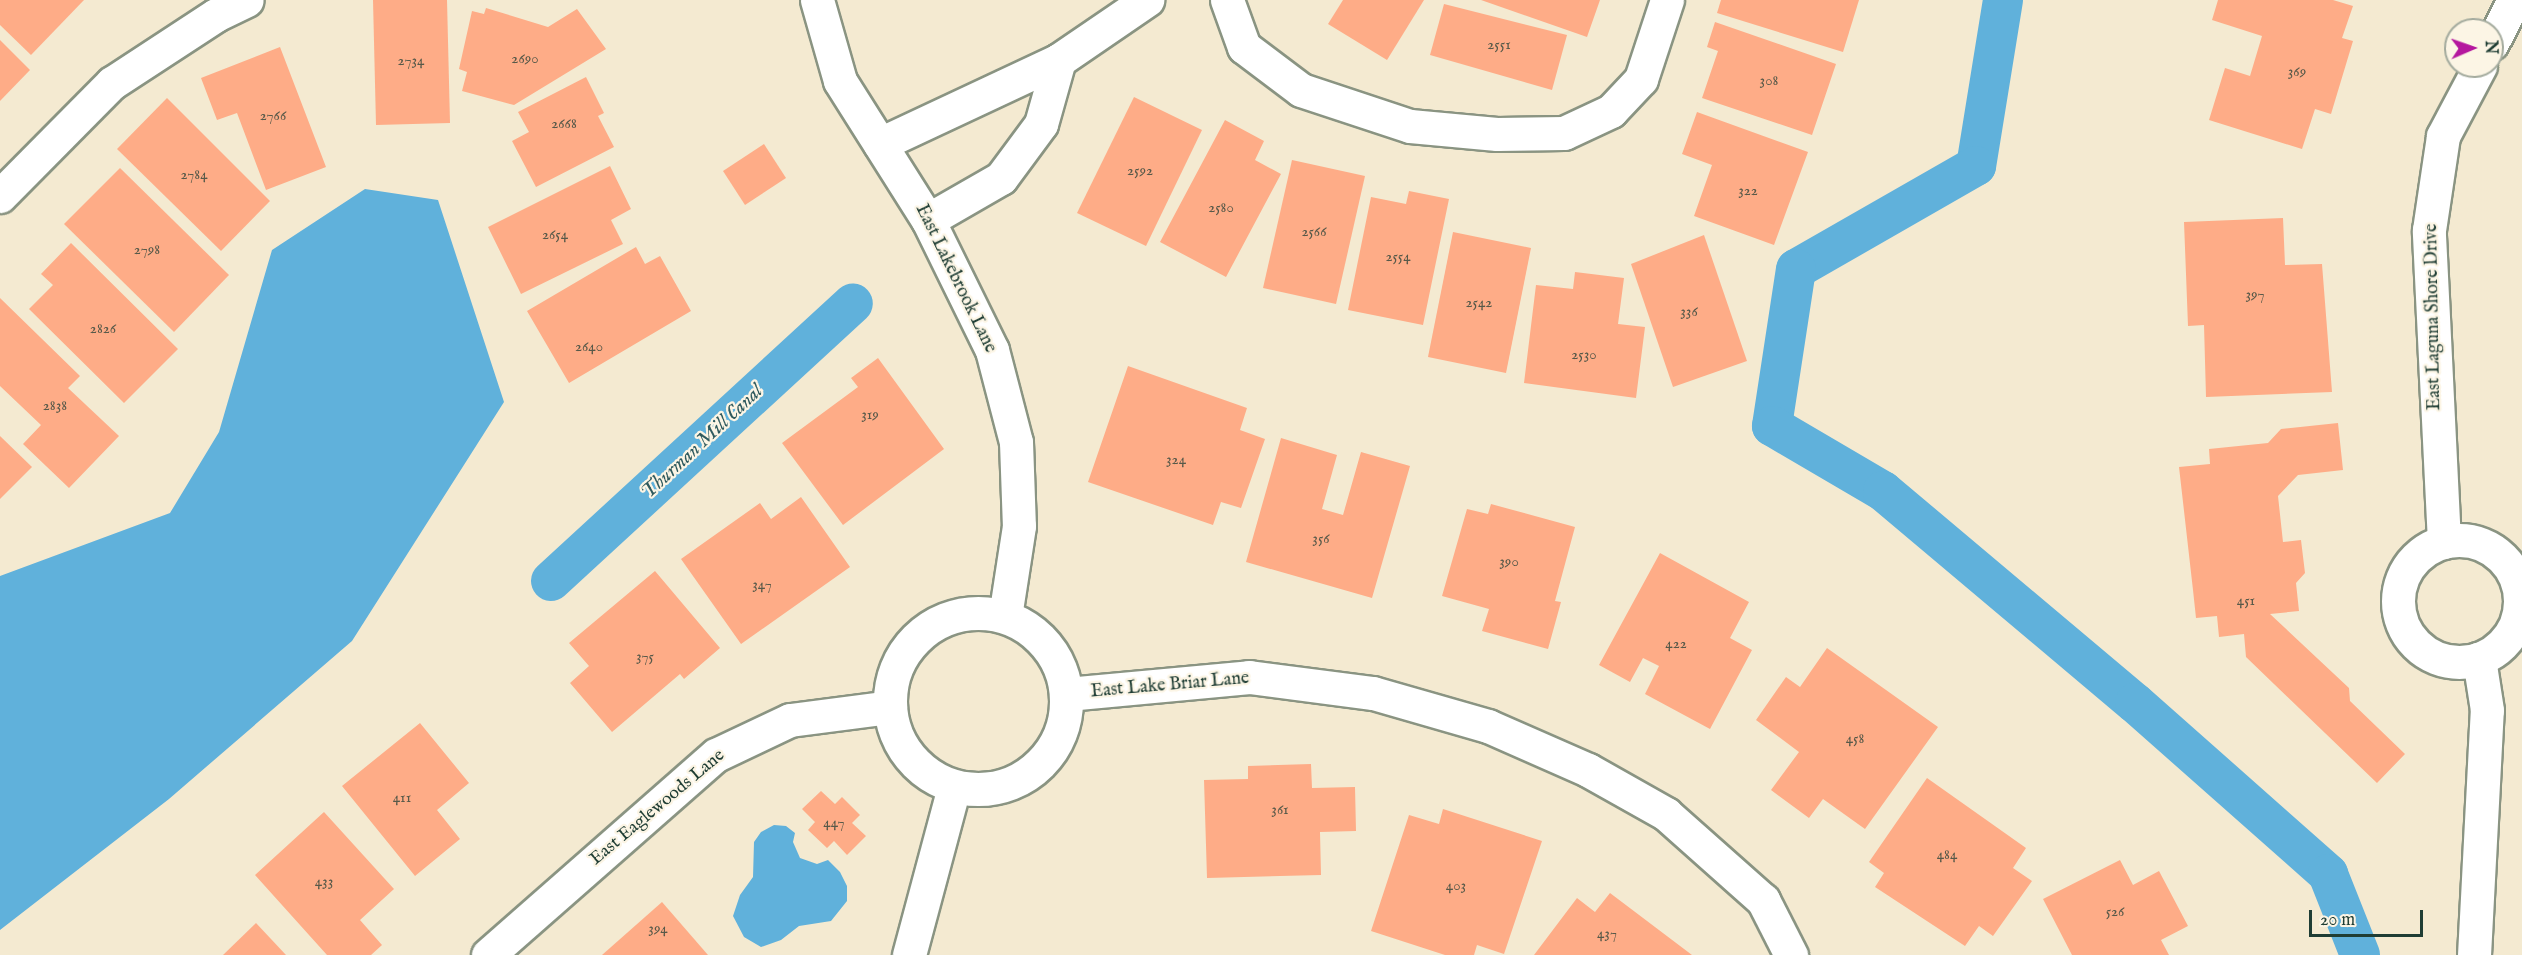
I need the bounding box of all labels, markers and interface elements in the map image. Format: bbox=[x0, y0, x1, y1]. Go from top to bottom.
north arrow bbox=[2444, 18, 2504, 78]
house number: 2551 bbox=[1487, 36, 1511, 54]
text: N bbox=[2480, 40, 2500, 55]
house number: 2690 bbox=[511, 50, 539, 68]
house number: 2734 bbox=[398, 52, 424, 70]
house number: 369 bbox=[2288, 63, 2306, 81]
house number: 308 bbox=[1760, 72, 1778, 90]
house number: 2766 bbox=[260, 107, 286, 125]
house number: 2668 bbox=[551, 115, 577, 133]
house number: 2592 bbox=[1127, 162, 1153, 180]
house number: 2784 bbox=[180, 166, 208, 184]
house number: 322 bbox=[1738, 182, 1758, 200]
house number: 2580 bbox=[1208, 199, 1234, 217]
street label: East Lakebrook Lane bbox=[910, 201, 1000, 357]
house number: 2566 bbox=[1301, 223, 1327, 241]
street label: East Laguna Shore Drive bbox=[2422, 223, 2446, 411]
house number: 2654 bbox=[542, 226, 568, 244]
house number: 2798 bbox=[134, 241, 160, 259]
house number: 2554 bbox=[1385, 248, 1411, 266]
house number: 397 bbox=[2245, 286, 2265, 304]
house number: 2542 bbox=[1466, 294, 1492, 312]
house number: 336 bbox=[1680, 303, 1698, 321]
house number: 2826 bbox=[90, 320, 116, 338]
house number: 2640 bbox=[575, 338, 603, 356]
house number: 2530 bbox=[1571, 346, 1597, 364]
water label: Thurman Mill Canal bbox=[636, 380, 768, 504]
house number: 2838 bbox=[43, 397, 67, 415]
house number: 319 bbox=[861, 406, 879, 424]
house number: 324 bbox=[1166, 451, 1186, 469]
house number: 356 bbox=[1312, 530, 1330, 548]
house number: 390 bbox=[1499, 553, 1519, 571]
house number: 347 bbox=[752, 576, 772, 594]
house number: 451 bbox=[2237, 592, 2255, 610]
house number: 422 bbox=[1665, 635, 1687, 653]
house number: 375 bbox=[636, 648, 654, 666]
street label: East Lake Briar Lane bbox=[1090, 668, 1250, 704]
house number: 458 bbox=[1846, 730, 1864, 748]
street label: East Eaglewoods Lane bbox=[586, 745, 730, 871]
house number: 411 bbox=[393, 789, 411, 807]
house number: 361 bbox=[1271, 801, 1289, 819]
house number: 447 bbox=[823, 814, 845, 832]
house number: 484 bbox=[1937, 846, 1957, 864]
house number: 433 bbox=[315, 873, 333, 891]
house number: 403 bbox=[1446, 877, 1466, 895]
scale bar bbox=[2312, 898, 2426, 936]
house number: 526 bbox=[2106, 903, 2124, 921]
text: 20 m bbox=[2320, 909, 2355, 932]
house number: 394 bbox=[648, 920, 668, 938]
house number: 437 bbox=[1597, 925, 1617, 943]

